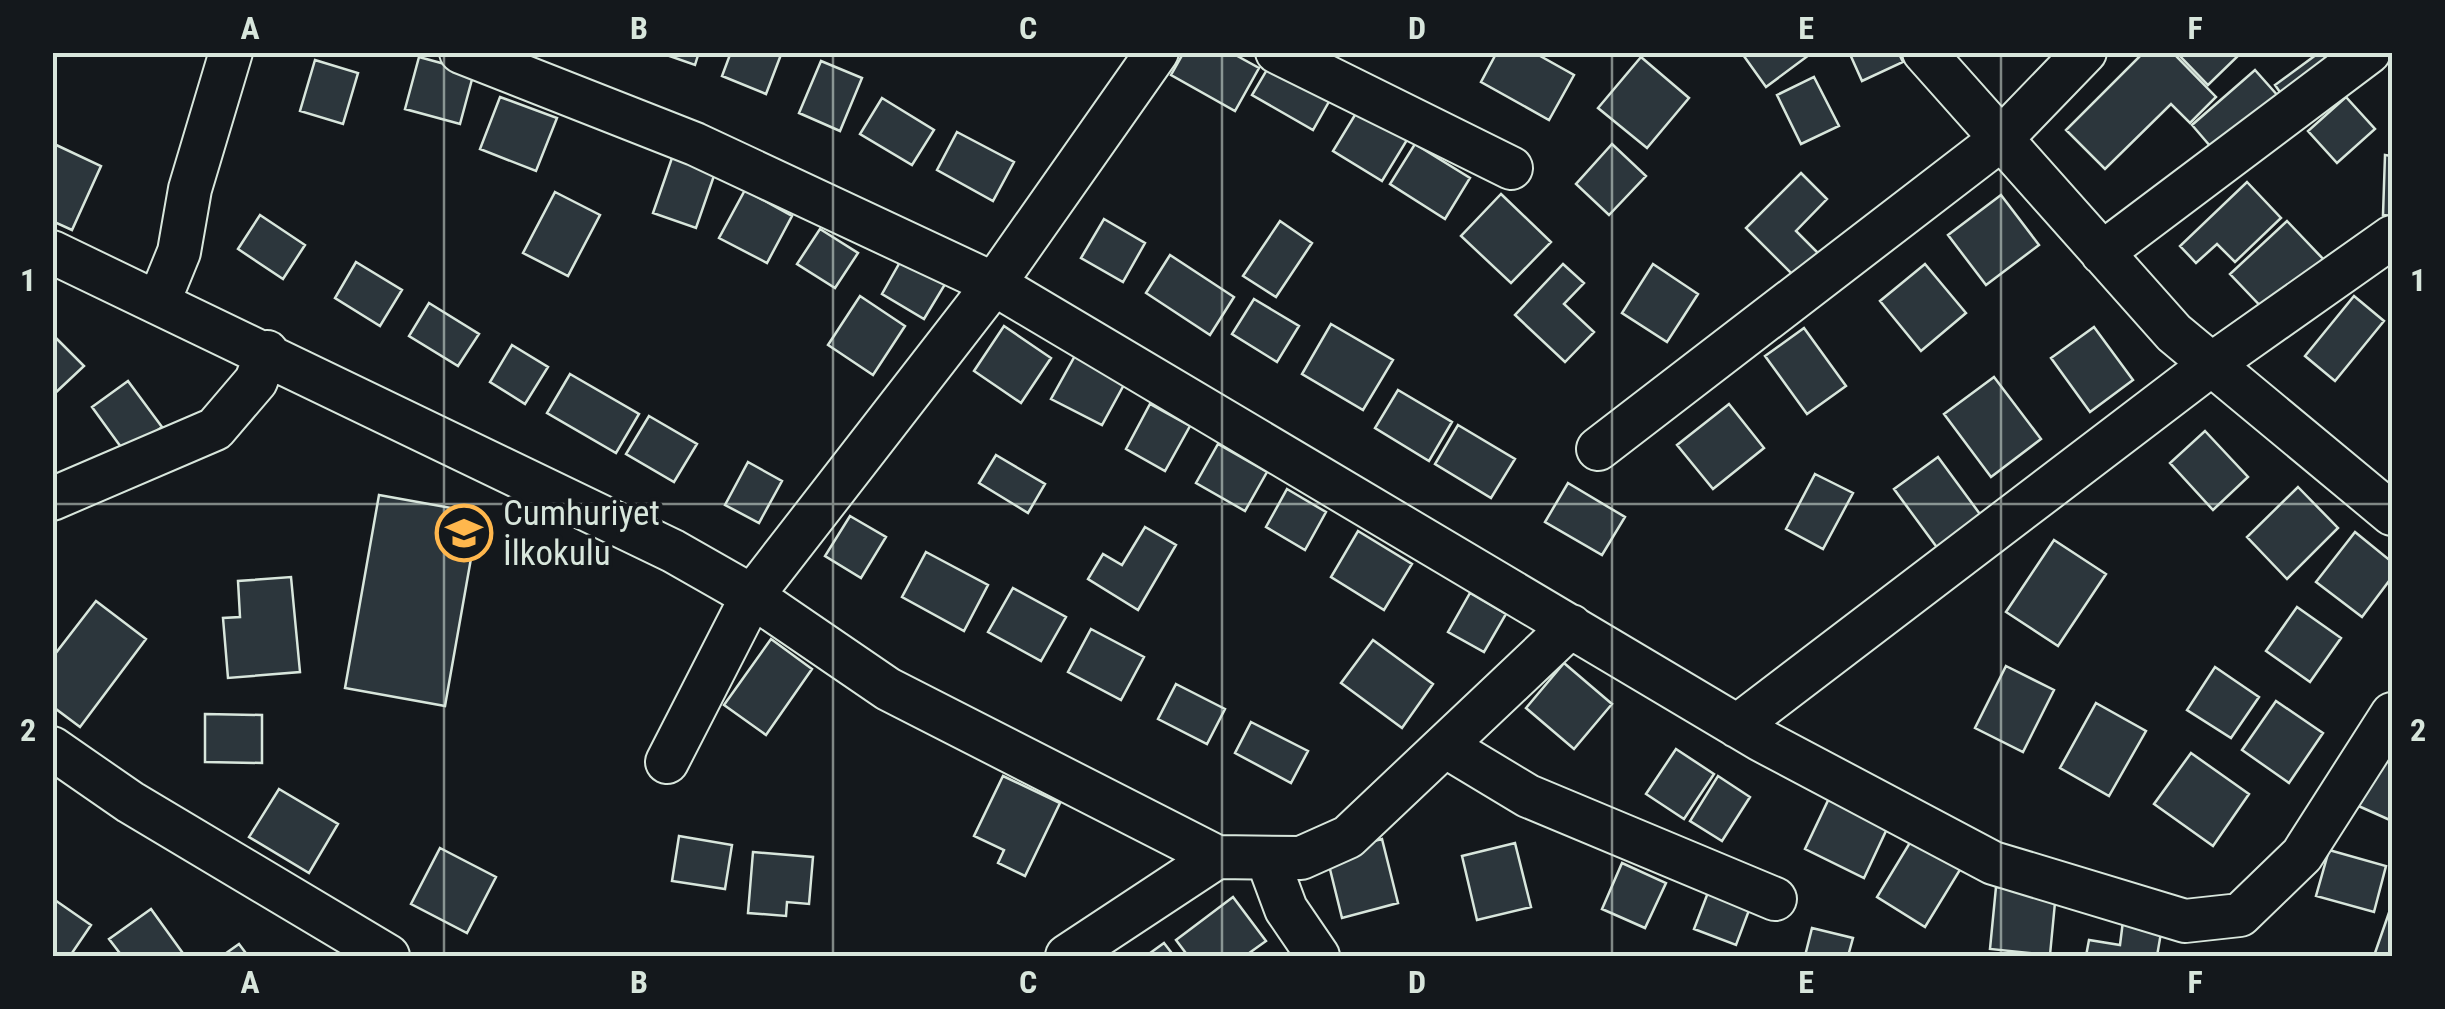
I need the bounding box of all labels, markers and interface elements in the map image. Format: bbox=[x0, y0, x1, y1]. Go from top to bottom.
text: A bbox=[240, 9, 260, 47]
text: B bbox=[630, 9, 648, 47]
text: C bbox=[1019, 9, 1037, 47]
text: D bbox=[1408, 9, 1426, 47]
text: E bbox=[1798, 9, 1814, 47]
text: F bbox=[2187, 9, 2203, 47]
text: 1 bbox=[20, 261, 36, 299]
text: 1 bbox=[2410, 261, 2426, 299]
place label: Cumhuriyet İlkokulu bbox=[503, 493, 660, 574]
school or university icon: Cumhuriyet İlkokulu bbox=[434, 503, 494, 563]
text: 2 bbox=[20, 711, 36, 749]
text: 2 bbox=[2410, 711, 2426, 749]
text: A bbox=[240, 963, 260, 1001]
text: B bbox=[630, 963, 648, 1001]
text: C bbox=[1019, 963, 1037, 1001]
text: D bbox=[1408, 963, 1426, 1001]
text: E bbox=[1798, 963, 1814, 1001]
text: F bbox=[2187, 963, 2203, 1001]

